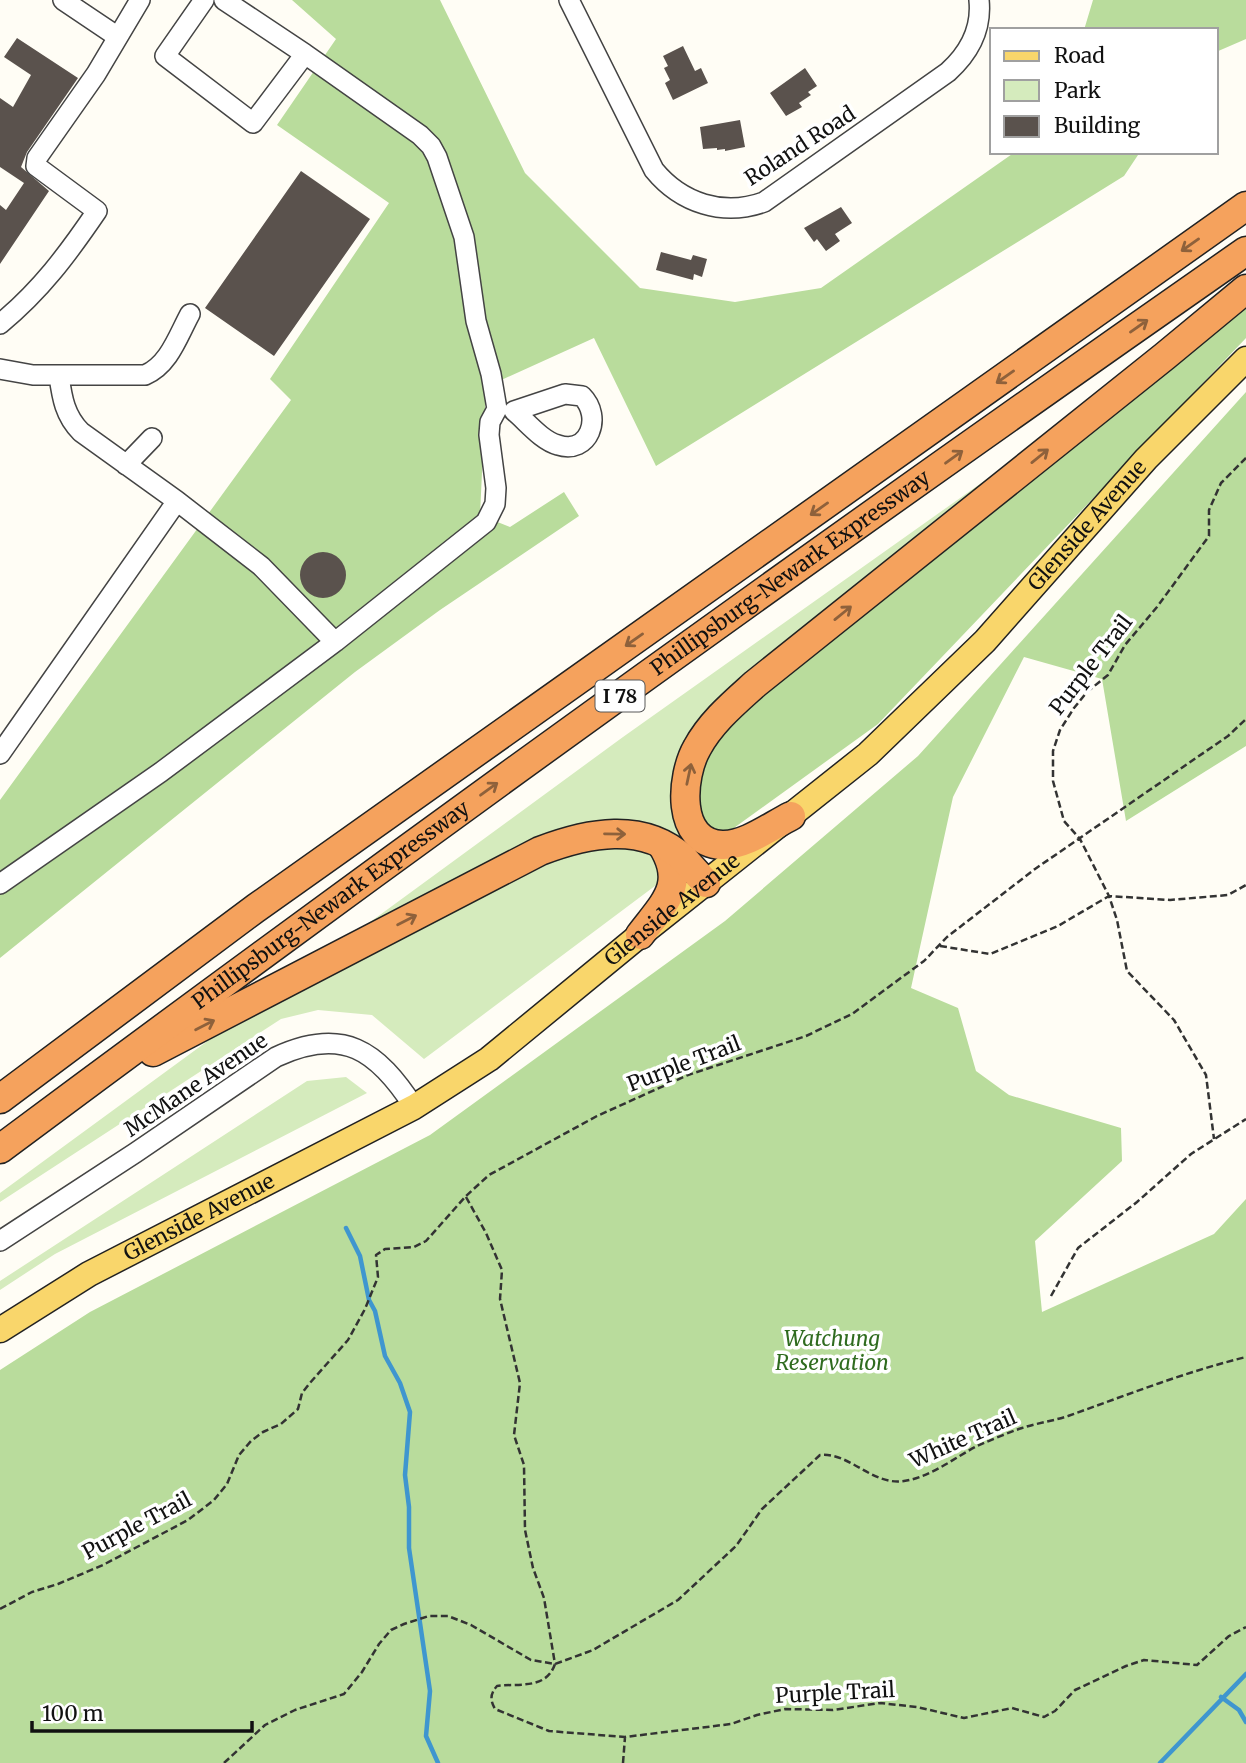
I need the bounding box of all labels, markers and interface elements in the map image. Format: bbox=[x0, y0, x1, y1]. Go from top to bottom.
legend bbox=[990, 28, 1218, 154]
text: Road bbox=[1054, 42, 1105, 69]
text: Park bbox=[1054, 77, 1101, 104]
street label: Roland Road bbox=[739, 100, 861, 191]
text: Building bbox=[1054, 112, 1141, 139]
one-way arrow bbox=[1181, 238, 1200, 252]
one-way arrow bbox=[1129, 319, 1148, 333]
one-way arrow bbox=[996, 370, 1015, 384]
one-way arrow bbox=[1031, 448, 1049, 464]
one-way arrow bbox=[944, 450, 963, 465]
street label: Glenside Avenue bbox=[1022, 454, 1152, 596]
street label: Phillipsburg-Newark Expressway bbox=[645, 463, 936, 681]
one-way arrow bbox=[810, 501, 829, 516]
one-way arrow bbox=[834, 606, 852, 621]
street label: Purple Trail bbox=[1043, 609, 1138, 720]
one-way arrow bbox=[625, 633, 644, 648]
road number: I 78 bbox=[596, 680, 644, 712]
one-way arrow bbox=[682, 763, 696, 786]
one-way arrow bbox=[480, 782, 499, 797]
street label: Phillipsburg-Newark Expressway bbox=[187, 794, 475, 1015]
one-way arrow bbox=[603, 827, 626, 841]
street label: Glenside Avenue bbox=[599, 847, 745, 972]
one-way arrow bbox=[396, 913, 417, 926]
one-way arrow bbox=[194, 1017, 215, 1031]
street label: McMane Avenue bbox=[119, 1027, 272, 1142]
street label: Purple Trail bbox=[623, 1029, 745, 1098]
street label: Glenside Avenue bbox=[119, 1167, 279, 1267]
park label: Watchung Reservation bbox=[775, 1325, 889, 1376]
street label: White Trail bbox=[904, 1403, 1021, 1474]
street label: Purple Trail bbox=[78, 1485, 196, 1566]
street label: Purple Trail bbox=[774, 1676, 896, 1709]
scale bar bbox=[32, 1690, 252, 1734]
text: 100 m bbox=[42, 1700, 104, 1727]

